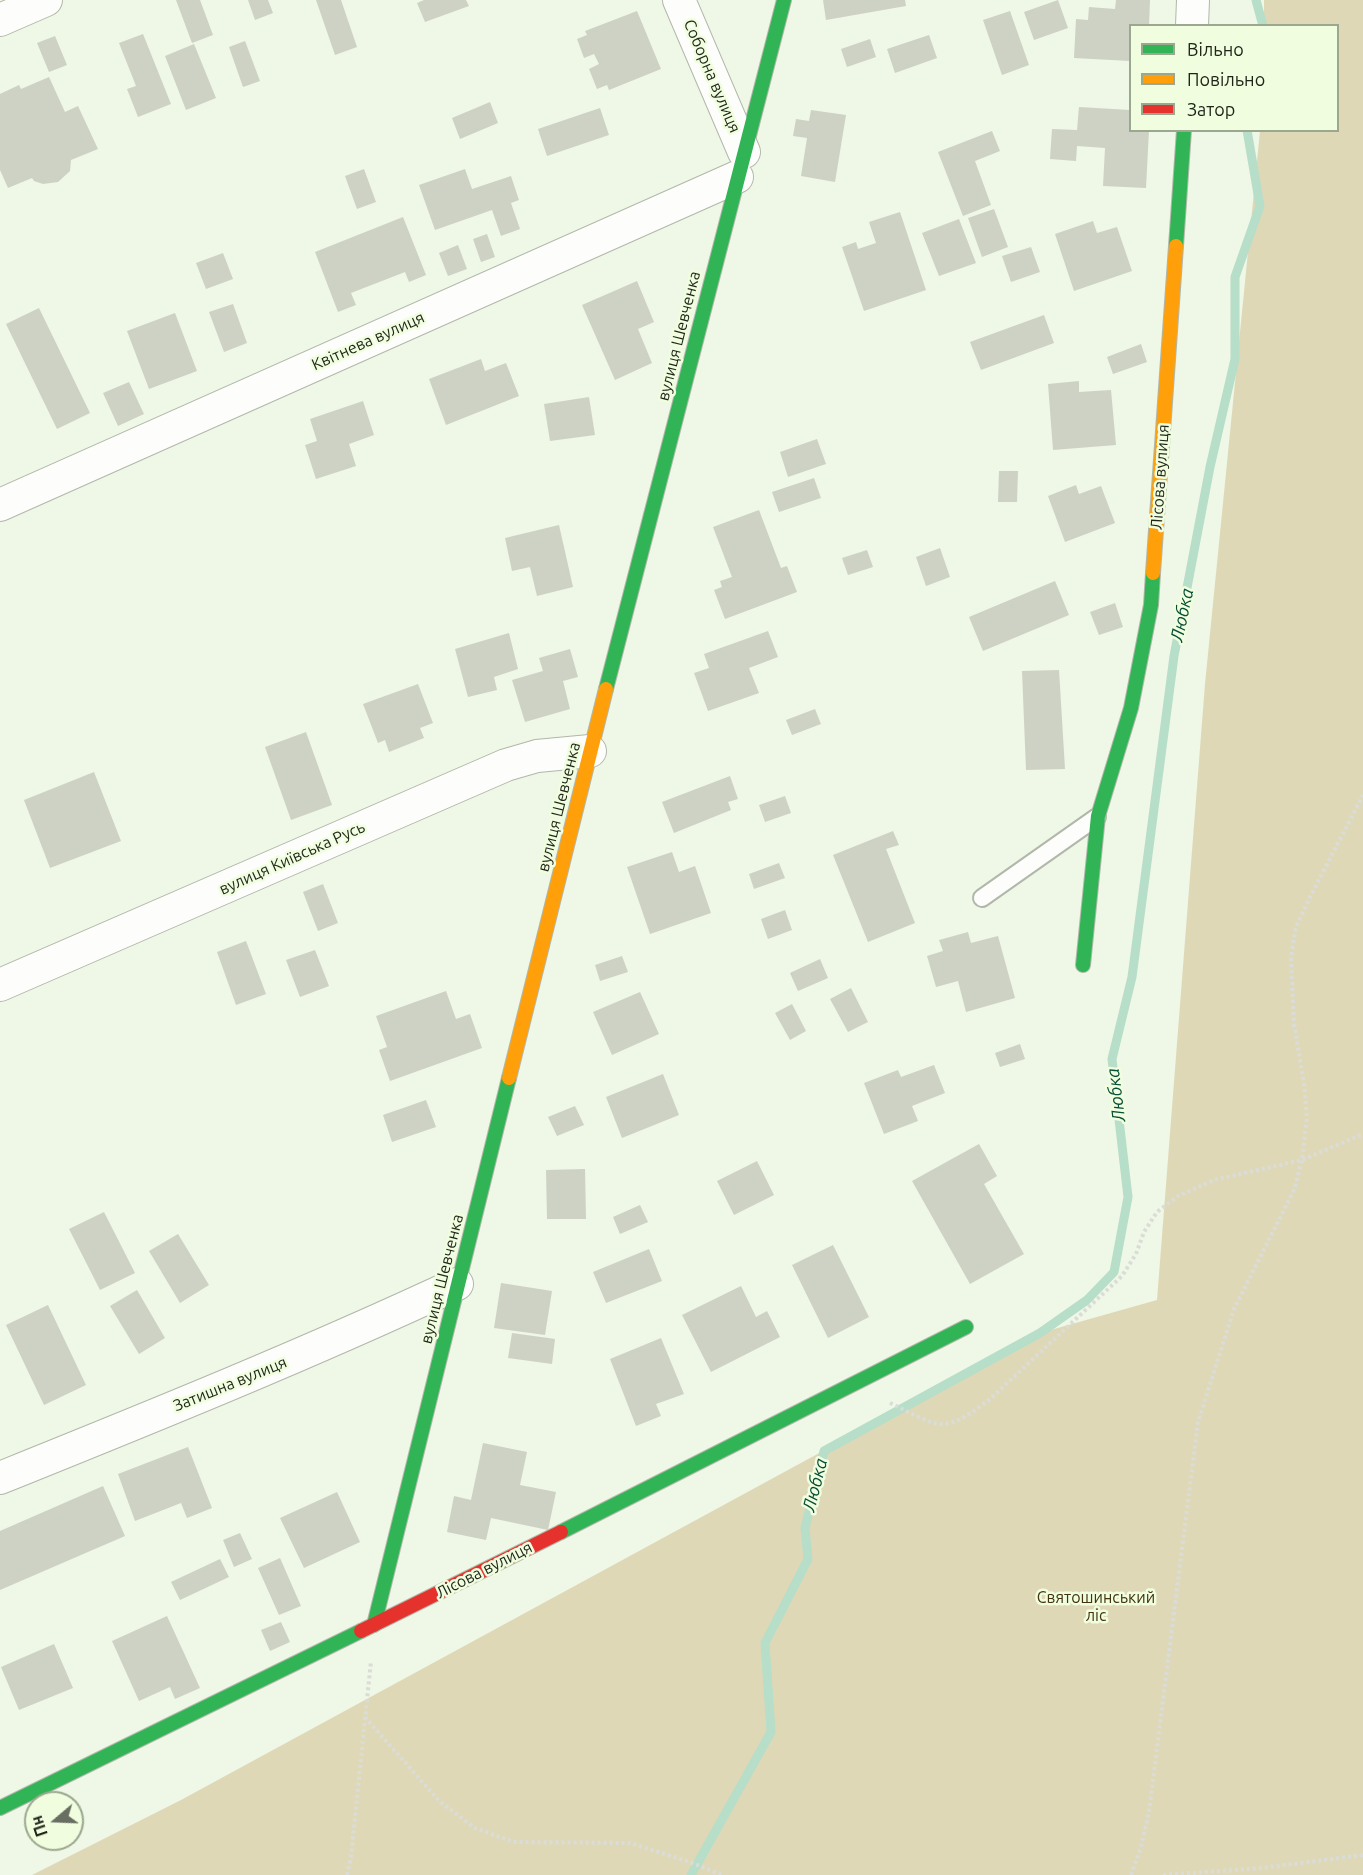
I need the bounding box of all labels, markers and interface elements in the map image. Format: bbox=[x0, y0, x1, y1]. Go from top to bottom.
street label: Соборна вулиця bbox=[679, 16, 745, 136]
legend bbox=[1129, 24, 1339, 132]
text: Вільно bbox=[1187, 39, 1244, 59]
text: Повільно bbox=[1187, 69, 1265, 89]
text: Затор bbox=[1187, 99, 1235, 119]
street label: вулиця Шевченка bbox=[654, 269, 704, 403]
street label: Квітнева вулиця bbox=[309, 308, 427, 374]
street label: Лісова вулиця bbox=[1147, 424, 1173, 530]
water label: Любка bbox=[1166, 586, 1198, 644]
street label: вулиця Шевченка bbox=[534, 740, 584, 874]
street label: вулиця Київська Русь bbox=[216, 817, 368, 899]
water label: Любка bbox=[1102, 1067, 1130, 1123]
street label: вулиця Шевченка bbox=[417, 1212, 467, 1346]
street label: Затишна вулиця bbox=[170, 1352, 290, 1416]
water label: Любка bbox=[798, 1456, 832, 1514]
street label: Лісова вулиця bbox=[433, 1538, 535, 1602]
park label: Святошинський ліс bbox=[1037, 1588, 1155, 1626]
north arrow bbox=[24, 1791, 84, 1851]
text: Пн bbox=[27, 1813, 51, 1839]

